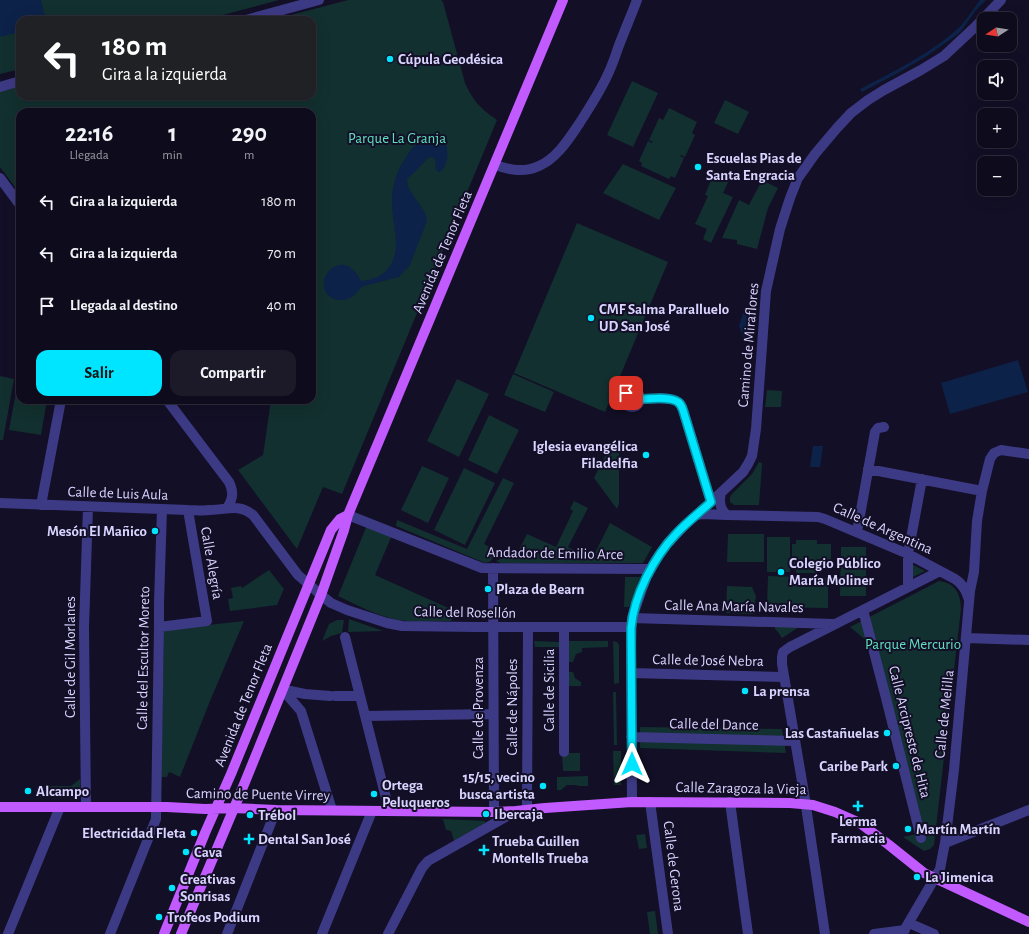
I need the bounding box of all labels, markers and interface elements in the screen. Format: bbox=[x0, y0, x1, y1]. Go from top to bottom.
north arrow bbox=[977, 12, 1017, 52]
map controls bbox=[977, 12, 1017, 196]
icon: left bbox=[36, 32, 88, 84]
text: 180 m bbox=[102, 33, 167, 61]
place label: Cúpula Geodésica bbox=[398, 52, 503, 67]
marker: Cúpula Geodésica bbox=[385, 54, 395, 64]
button: sound bbox=[977, 60, 1017, 100]
text: Gira a la izquierda bbox=[102, 66, 227, 84]
button: + bbox=[977, 108, 1017, 148]
text: 22:16 bbox=[65, 122, 113, 146]
text: 1 bbox=[168, 122, 177, 146]
text: 290 bbox=[232, 122, 267, 146]
park label: Parque La Granja bbox=[348, 131, 446, 146]
text: Llegada bbox=[69, 149, 109, 162]
text: min bbox=[162, 149, 183, 162]
text: m bbox=[244, 149, 254, 162]
place label: Escuelas Pias de Santa Engracia bbox=[706, 151, 802, 183]
button: − bbox=[977, 156, 1017, 196]
marker: Escuelas Pias de Santa Engracia bbox=[693, 162, 703, 172]
street label: Avenida de Tenor Fleta bbox=[410, 189, 475, 316]
icon: left bbox=[36, 191, 58, 213]
text: Gira a la izquierda bbox=[70, 194, 177, 209]
text: 180 m bbox=[261, 194, 296, 209]
icon: left bbox=[36, 243, 58, 265]
text: Gira a la izquierda bbox=[70, 246, 177, 261]
text: 70 m bbox=[267, 246, 296, 261]
street label: Camino de Miraflores bbox=[736, 282, 761, 408]
icon: arrive bbox=[36, 295, 58, 317]
text: Llegada al destino bbox=[70, 298, 178, 313]
text: 40 m bbox=[266, 298, 296, 313]
place label: CMF Salma Paralluelo UD San José bbox=[599, 302, 729, 334]
marker: CMF Salma Paralluelo UD San José bbox=[586, 313, 596, 323]
button: Salir bbox=[36, 350, 162, 396]
button: Compartir bbox=[170, 350, 296, 396]
pin bbox=[609, 376, 643, 410]
icon: arrive bbox=[615, 382, 637, 404]
place label: Iglesia evangélica Filadelfia bbox=[532, 439, 638, 471]
marker: Iglesia evangélica Filadelfia bbox=[641, 450, 651, 460]
street label: Calle de Luis Aula bbox=[67, 484, 169, 503]
street label: Calle de Argentina bbox=[831, 500, 935, 557]
place label: Mesón El Mañico bbox=[47, 524, 147, 539]
marker: Mesón El Mañico bbox=[150, 526, 160, 536]
street label: Calle Alegría bbox=[198, 526, 225, 601]
street label: Andador de Emilio Arce bbox=[487, 545, 623, 562]
place label: Colegio Público María Moliner bbox=[789, 556, 881, 588]
marker: Colegio Público María Moliner bbox=[776, 567, 786, 577]
place label: Plaza de Bearn bbox=[496, 582, 585, 597]
marker: Plaza de Bearn bbox=[483, 584, 493, 594]
street label: Calle del Escultor Moreto bbox=[135, 586, 152, 730]
street label: Calle de Gil Morlanes bbox=[63, 596, 78, 718]
street label: Calle Ana María Navales bbox=[664, 598, 804, 615]
street label: Calle del Rosellón bbox=[414, 604, 516, 621]
park label: Parque Mercurio bbox=[865, 637, 961, 652]
street label: Avenida de Tenor Fleta bbox=[212, 641, 275, 769]
street label: Calle de Sicilia bbox=[542, 648, 557, 732]
street label: Calle de José Nebra bbox=[652, 652, 764, 669]
street label: Calle de Provenza bbox=[471, 657, 486, 759]
street label: Calle de Nápoles bbox=[505, 659, 520, 755]
street label: Calle Arcipreste de Hita bbox=[886, 664, 933, 800]
street label: Calle de Melilla bbox=[932, 669, 957, 759]
place label: La prensa bbox=[753, 684, 810, 699]
marker: La prensa bbox=[740, 686, 750, 696]
street label: Calle del Dance bbox=[669, 716, 759, 733]
place label: Las Castañuelas bbox=[785, 726, 879, 741]
marker: Las Castañuelas bbox=[882, 728, 892, 738]
position arrow bbox=[611, 743, 653, 785]
place label: Caribe Park bbox=[819, 759, 889, 774]
marker: Caribe Park bbox=[891, 761, 901, 771]
place label: 15/15, vecino busca artista bbox=[459, 770, 535, 802]
place label: Ortega Peluqueros bbox=[382, 778, 450, 810]
street label: Calle Zaragoza la Vieja bbox=[675, 780, 807, 797]
marker: 15/15, vecino busca artista bbox=[538, 781, 548, 791]
place label: Alcampo bbox=[36, 784, 89, 799]
marker: Alcampo bbox=[23, 786, 33, 796]
street label: Camino de Puente Virrey bbox=[186, 786, 331, 803]
marker: Ortega Peluqueros bbox=[369, 789, 379, 799]
marker: Lerma Farmacia bbox=[853, 801, 863, 811]
place label: Ibercaja bbox=[494, 807, 543, 822]
place label: Trébol bbox=[258, 808, 296, 823]
marker: Ibercaja bbox=[481, 809, 491, 819]
marker: Trébol bbox=[245, 810, 255, 820]
place label: Lerma Farmacia bbox=[830, 814, 886, 846]
street label: Calle de Gerona bbox=[661, 820, 687, 912]
place label: Martín Martín bbox=[916, 822, 1001, 837]
marker: Martín Martín bbox=[903, 824, 913, 834]
place label: Electricidad Fleta bbox=[82, 826, 186, 841]
marker: Electricidad Fleta bbox=[189, 828, 199, 838]
place label: Dental San José bbox=[258, 832, 351, 847]
marker: Dental San José bbox=[243, 833, 255, 845]
place label: Trueba Guillen Montells Trueba bbox=[492, 834, 589, 866]
place label: Cava bbox=[194, 845, 223, 860]
marker: Trueba Guillen Montells Trueba bbox=[479, 845, 489, 855]
marker: Cava bbox=[181, 847, 191, 857]
place label: La Jimenica bbox=[925, 870, 994, 885]
place label: Creativas Sonrisas bbox=[180, 872, 236, 904]
marker: La Jimenica bbox=[912, 872, 922, 882]
marker: Creativas Sonrisas bbox=[167, 883, 177, 893]
place label: Trofeos Podium bbox=[167, 910, 260, 925]
marker: Trofeos Podium bbox=[154, 912, 164, 922]

